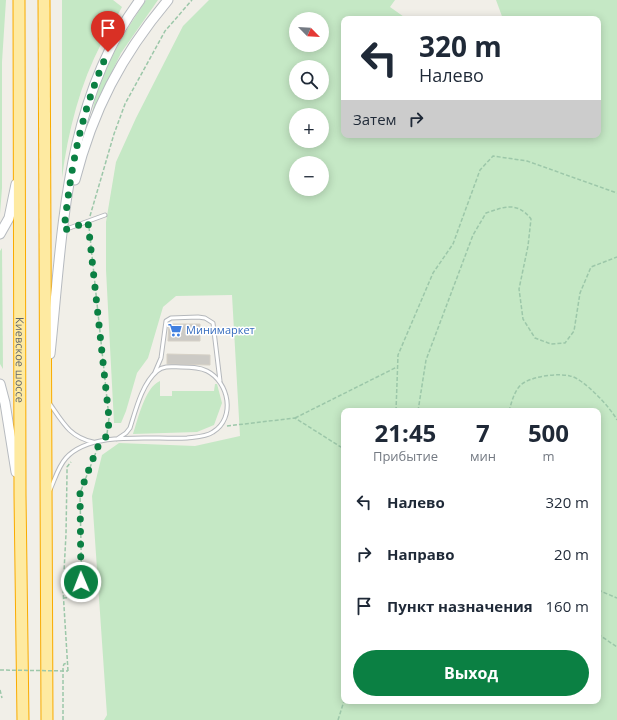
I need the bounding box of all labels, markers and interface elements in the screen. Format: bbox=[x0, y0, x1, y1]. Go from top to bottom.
pin bbox=[91, 11, 125, 52]
north arrow bbox=[289, 12, 329, 52]
map controls bbox=[289, 12, 329, 196]
icon: arrive bbox=[97, 17, 119, 39]
text: 320 m bbox=[419, 27, 502, 65]
icon: left bbox=[353, 32, 405, 84]
button: search bbox=[289, 60, 329, 100]
text: Налево bbox=[419, 63, 484, 87]
button: + bbox=[289, 108, 329, 148]
icon: right bbox=[405, 108, 427, 130]
text: Затем bbox=[353, 109, 397, 129]
button: − bbox=[289, 156, 329, 196]
street label: Киевское шоссе bbox=[13, 317, 28, 403]
supermarket icon: Минимаркет bbox=[167, 322, 183, 338]
place label: Минимаркет bbox=[186, 322, 255, 337]
text: 21:45 bbox=[375, 416, 436, 449]
text: 7 bbox=[476, 416, 490, 449]
text: 500 bbox=[528, 416, 569, 449]
text: Прибытие bbox=[373, 447, 438, 465]
text: мин bbox=[470, 447, 496, 465]
text: m bbox=[542, 447, 555, 465]
icon: left bbox=[353, 491, 375, 513]
text: Налево bbox=[387, 492, 445, 512]
text: 320 m bbox=[545, 492, 589, 512]
icon: right bbox=[353, 543, 375, 565]
text: Направо bbox=[387, 544, 455, 564]
text: 20 m bbox=[554, 544, 589, 564]
position arrow bbox=[60, 561, 102, 603]
icon: arrive bbox=[353, 595, 375, 617]
text: Пункт назначения bbox=[387, 596, 533, 616]
text: 160 m bbox=[545, 596, 589, 616]
button: Выход bbox=[353, 650, 589, 696]

